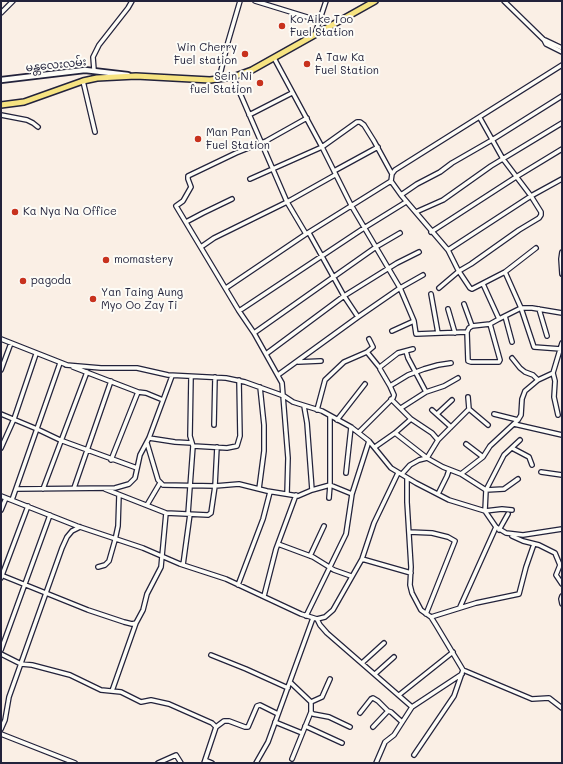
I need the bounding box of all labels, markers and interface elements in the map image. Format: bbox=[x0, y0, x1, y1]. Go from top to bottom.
place label: Ko Aike Too Fuel Station bbox=[290, 13, 354, 39]
marker: Ko Aike Too Fuel Station bbox=[277, 21, 287, 31]
place label: Win Cherry Fuel station bbox=[174, 41, 237, 67]
marker: Win Cherry Fuel station bbox=[240, 49, 250, 59]
place label: A Taw Ka Fuel Station bbox=[315, 51, 379, 77]
street label: မန္တလေးလမ်း bbox=[25, 55, 87, 75]
marker: A Taw Ka Fuel Station bbox=[302, 59, 312, 69]
place label: Sein Ni fuel Station bbox=[190, 70, 252, 96]
marker: Sein Ni fuel Station bbox=[255, 78, 265, 88]
place label: Man Pan Fuel Station bbox=[206, 126, 270, 152]
marker: Man Pan Fuel Station bbox=[193, 134, 203, 144]
place label: Ka Nya Na Office bbox=[23, 205, 117, 219]
marker: Ka Nya Na Office bbox=[10, 207, 20, 217]
place label: momastery bbox=[114, 253, 173, 267]
marker: momastery bbox=[101, 255, 111, 265]
place label: pagoda bbox=[31, 274, 71, 288]
marker: pagoda bbox=[18, 276, 28, 286]
place label: Yan Taing Aung Myo Oo Zay Ti bbox=[101, 286, 183, 312]
marker: Yan Taing Aung Myo Oo Zay Ti bbox=[88, 294, 98, 304]

